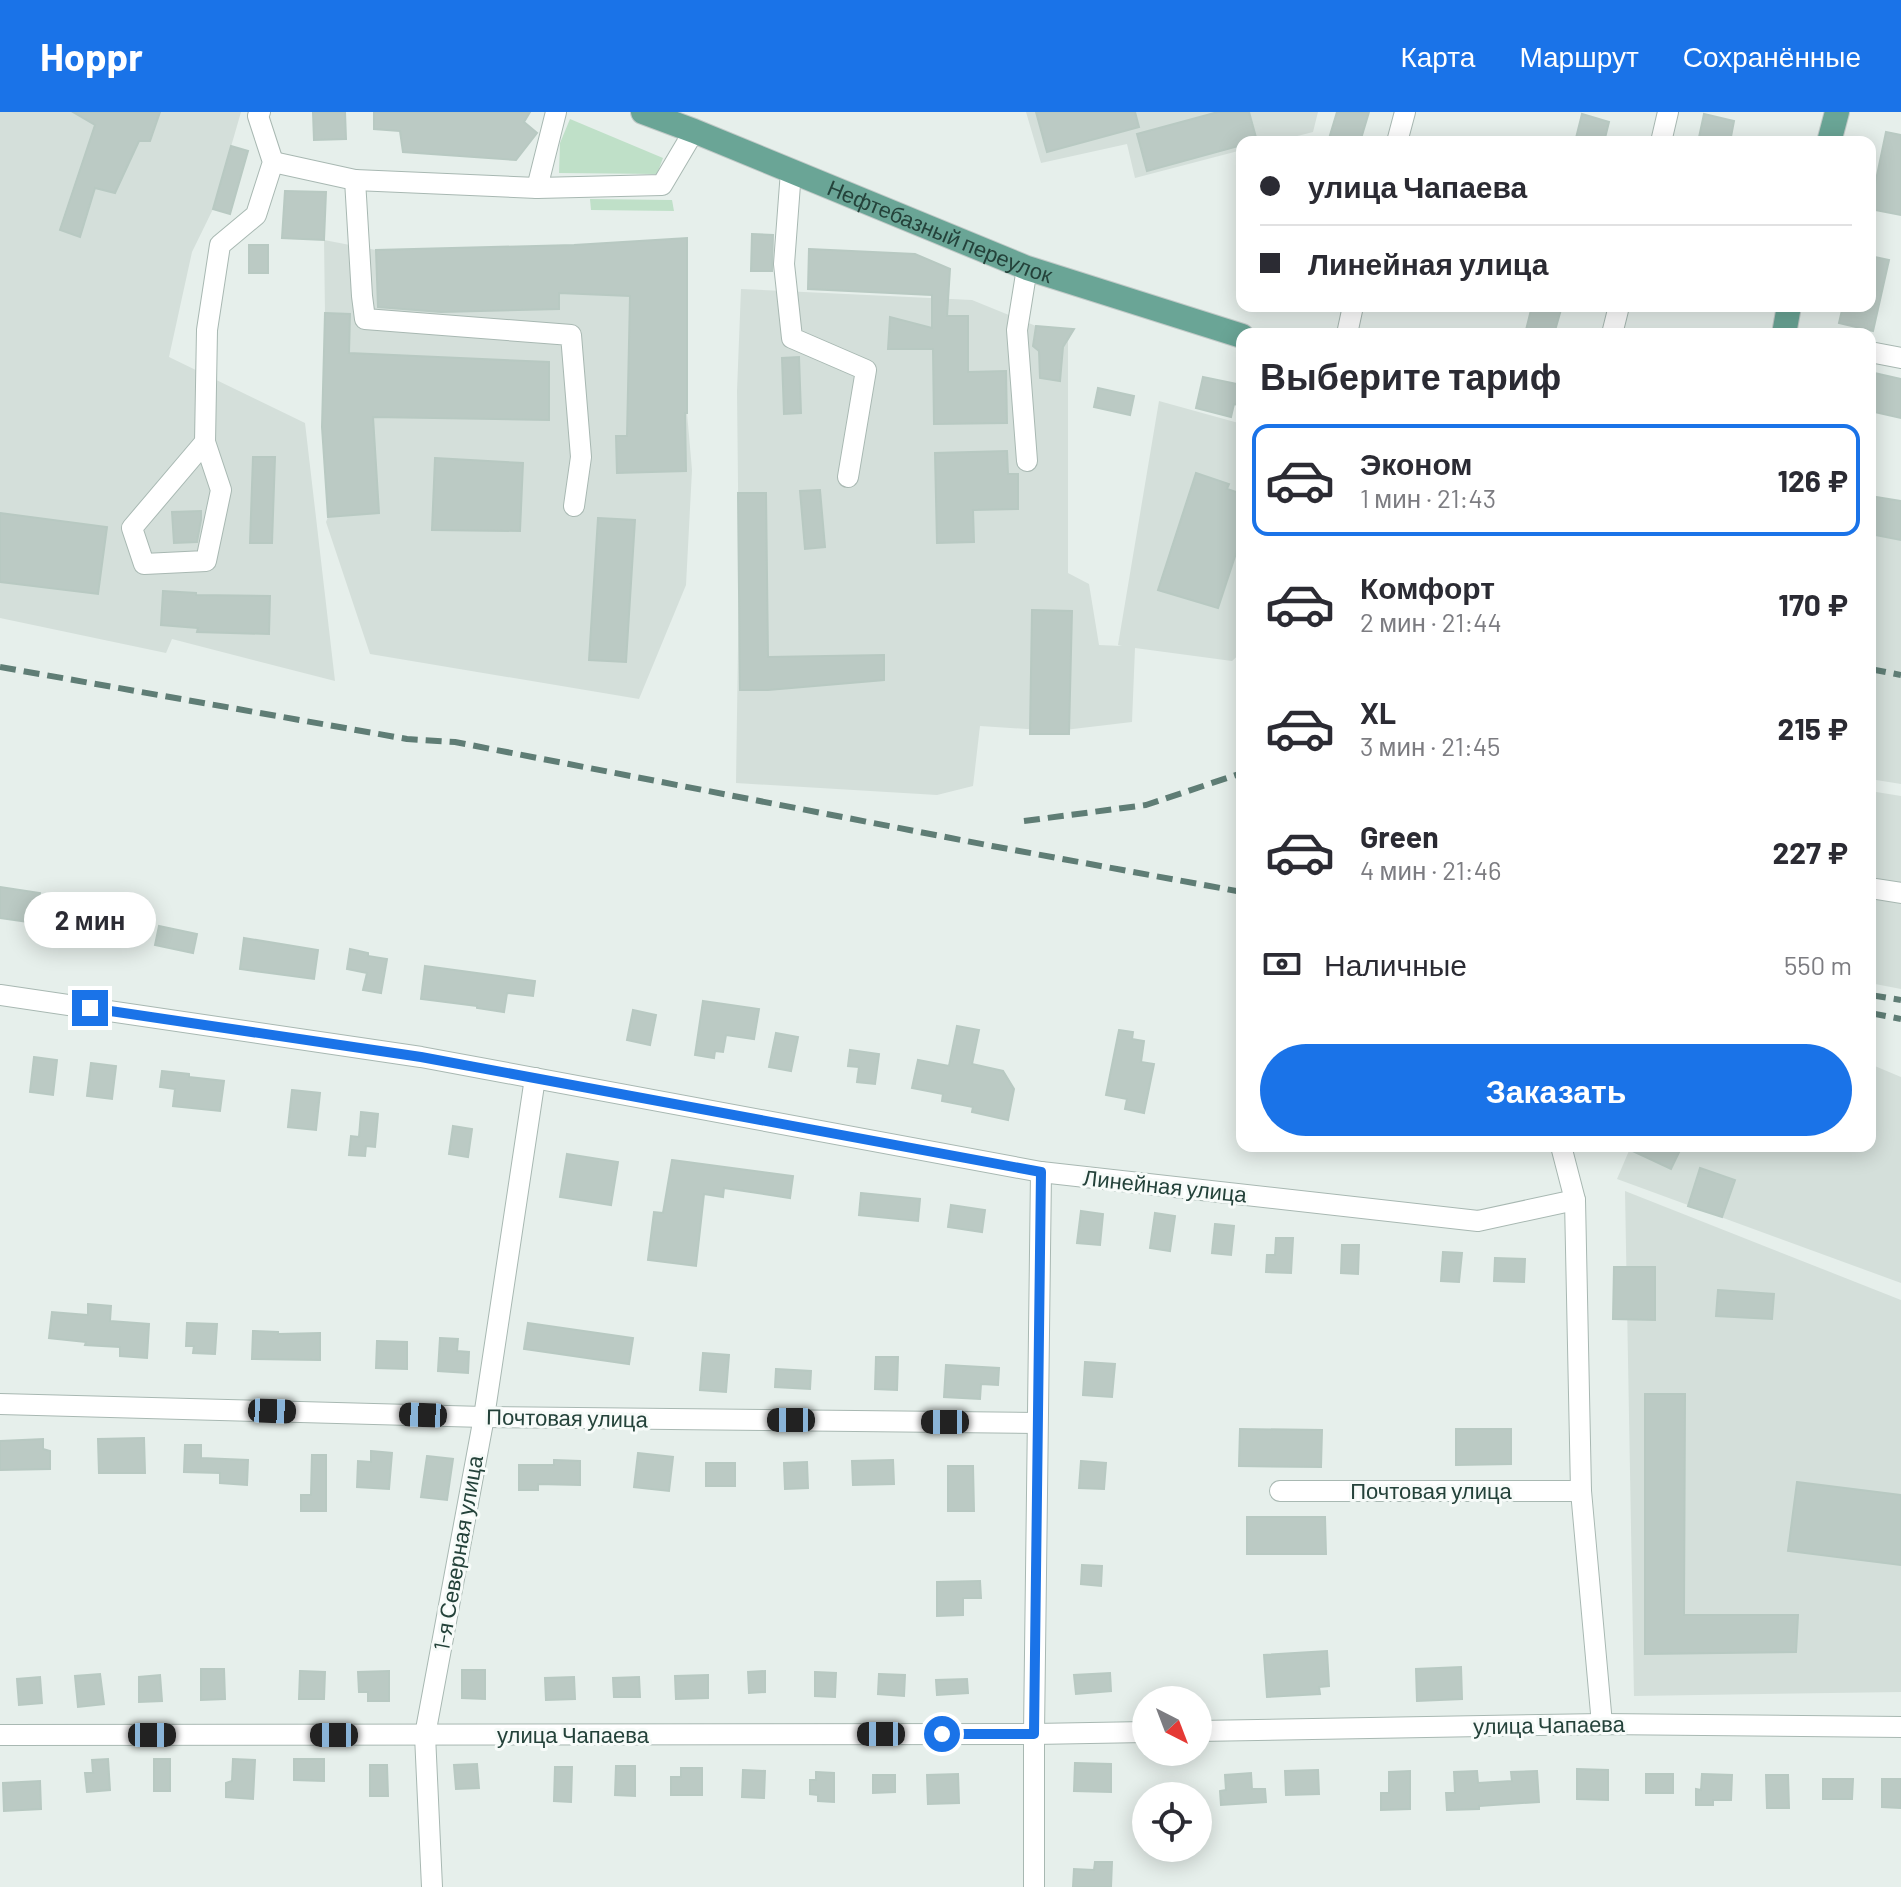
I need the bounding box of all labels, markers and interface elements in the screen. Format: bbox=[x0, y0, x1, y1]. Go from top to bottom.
text: Hoppr bbox=[40, 33, 143, 79]
text: Карта bbox=[1400, 39, 1475, 73]
text: Маршрут bbox=[1519, 39, 1639, 73]
text: Сохранённые bbox=[1683, 39, 1861, 73]
text: улица Чапаева bbox=[1308, 168, 1527, 204]
street label: Нефтебазный переулок bbox=[824, 173, 1056, 287]
text: Линейная улица bbox=[1308, 245, 1548, 281]
text: Выберите тариф bbox=[1260, 354, 1561, 397]
icon: car bbox=[1264, 444, 1336, 516]
text: Эконом bbox=[1360, 445, 1473, 481]
text: 126 ₽ bbox=[1777, 462, 1848, 498]
text: 1 мин · 21:43 bbox=[1360, 482, 1496, 513]
icon: car bbox=[1264, 568, 1336, 640]
text: Комфорт bbox=[1360, 569, 1495, 605]
text: 170 ₽ bbox=[1778, 586, 1848, 622]
text: 2 мин · 21:44 bbox=[1360, 606, 1502, 637]
icon: car bbox=[1264, 692, 1336, 764]
text: XL bbox=[1360, 694, 1396, 730]
text: 215 ₽ bbox=[1778, 710, 1848, 746]
text: 3 мин · 21:45 bbox=[1360, 730, 1500, 761]
icon: car bbox=[1264, 816, 1336, 888]
text: Green bbox=[1360, 818, 1439, 854]
text: 227 ₽ bbox=[1772, 834, 1848, 870]
text: 4 мин · 21:46 bbox=[1360, 854, 1501, 885]
callout: 2 мин bbox=[24, 892, 156, 948]
text: 2 мин bbox=[55, 904, 125, 935]
icon: cash bbox=[1260, 942, 1304, 986]
text: Наличные bbox=[1324, 946, 1467, 982]
text: 550 m bbox=[1784, 949, 1852, 980]
route end bbox=[72, 990, 108, 1026]
button: Заказать bbox=[1260, 1044, 1852, 1136]
street label: Линейная улица bbox=[1082, 1163, 1249, 1208]
car bbox=[248, 1398, 296, 1424]
car bbox=[399, 1402, 447, 1428]
street label: Почтовая улица bbox=[486, 1403, 649, 1432]
car bbox=[767, 1408, 815, 1432]
car bbox=[921, 1410, 969, 1434]
street label: 1-я Северная улица bbox=[427, 1452, 488, 1653]
street label: Почтовая улица bbox=[1350, 1477, 1513, 1504]
north arrow bbox=[1132, 1686, 1212, 1766]
map controls bbox=[1132, 1686, 1212, 1862]
street label: улица Чапаева bbox=[1473, 1710, 1626, 1739]
route start bbox=[924, 1716, 960, 1752]
street label: улица Чапаева bbox=[497, 1721, 650, 1748]
car bbox=[857, 1722, 905, 1746]
car bbox=[128, 1723, 176, 1747]
car bbox=[310, 1723, 358, 1747]
button: locate bbox=[1132, 1782, 1212, 1862]

